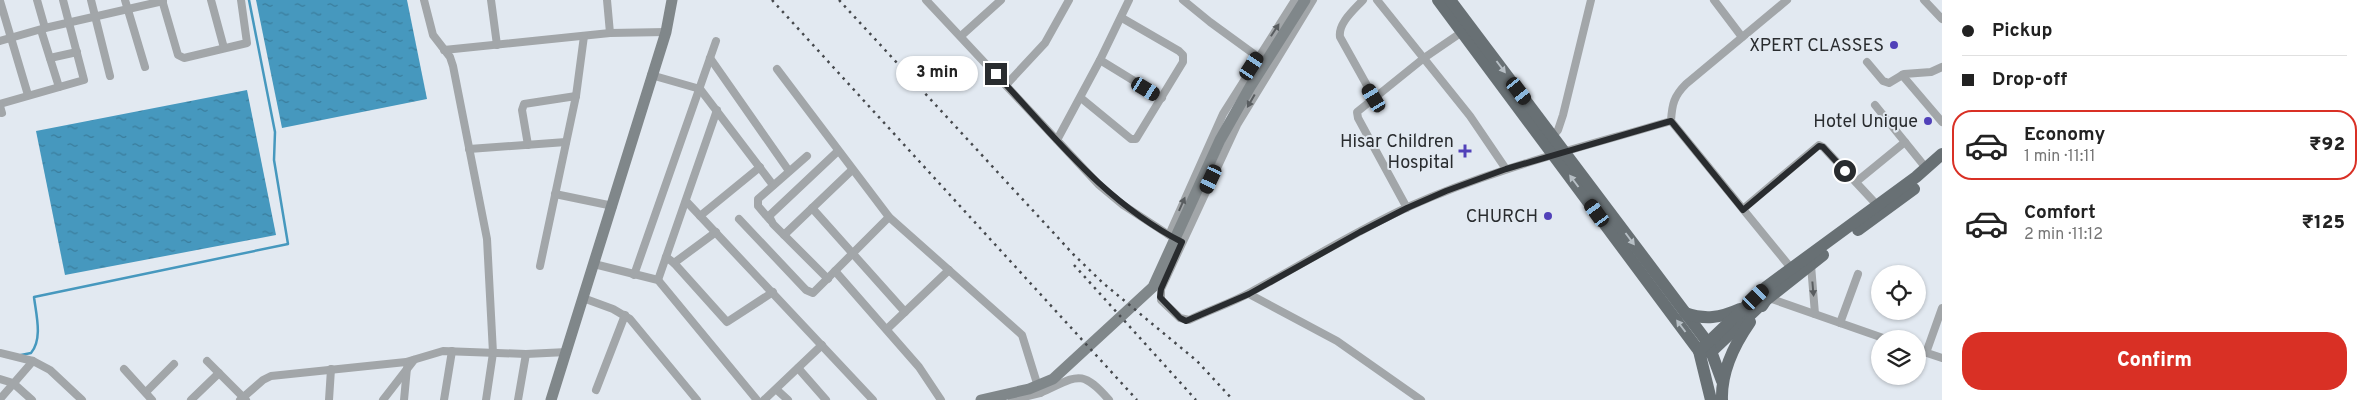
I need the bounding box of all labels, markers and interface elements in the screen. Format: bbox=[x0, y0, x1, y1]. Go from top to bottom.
text: Pickup bbox=[1992, 19, 2052, 43]
one-way arrow bbox=[1270, 23, 1280, 37]
place label: XPERT CLASSES bbox=[1749, 35, 1884, 58]
marker: XPERT CLASSES bbox=[1888, 39, 1900, 51]
car bbox=[1237, 49, 1266, 83]
callout: 3 min bbox=[896, 56, 978, 92]
one-way arrow bbox=[1496, 60, 1506, 74]
text: 3 min bbox=[916, 63, 958, 83]
route end bbox=[985, 63, 1007, 85]
text: Drop-off bbox=[1992, 68, 2067, 92]
car bbox=[1129, 75, 1162, 103]
car bbox=[1503, 75, 1534, 107]
car bbox=[1359, 81, 1388, 115]
one-way arrow bbox=[1247, 95, 1256, 108]
place label: Hotel Unique bbox=[1813, 111, 1918, 134]
marker: Hotel Unique bbox=[1922, 115, 1934, 127]
icon: car bbox=[1964, 123, 2009, 168]
text: Economy bbox=[2024, 123, 2105, 147]
place label: Hisar Children Hospital bbox=[1340, 131, 1454, 175]
text: ₹92 bbox=[2309, 133, 2345, 157]
marker: Hisar Children Hospital bbox=[1458, 144, 1472, 158]
text: 1 min · 11:11 bbox=[2024, 147, 2095, 167]
route start bbox=[1834, 160, 1856, 182]
car bbox=[1197, 162, 1224, 196]
one-way arrow bbox=[1569, 175, 1579, 188]
car bbox=[1582, 196, 1611, 230]
one-way arrow bbox=[1179, 197, 1187, 211]
icon: car bbox=[1964, 201, 2009, 246]
text: Comfort bbox=[2024, 201, 2096, 225]
place label: CHURCH bbox=[1466, 206, 1538, 229]
marker: CHURCH bbox=[1542, 210, 1554, 222]
text: ₹125 bbox=[2301, 211, 2345, 235]
text: 2 min · 11:12 bbox=[2024, 225, 2103, 245]
one-way arrow bbox=[1624, 232, 1635, 245]
map controls bbox=[1871, 265, 1926, 385]
button: locate bbox=[1871, 265, 1926, 320]
car bbox=[1740, 281, 1772, 313]
one-way arrow bbox=[1809, 282, 1817, 298]
one-way arrow bbox=[1676, 319, 1686, 333]
button: layers bbox=[1871, 330, 1926, 385]
button: Confirm bbox=[1962, 332, 2347, 390]

